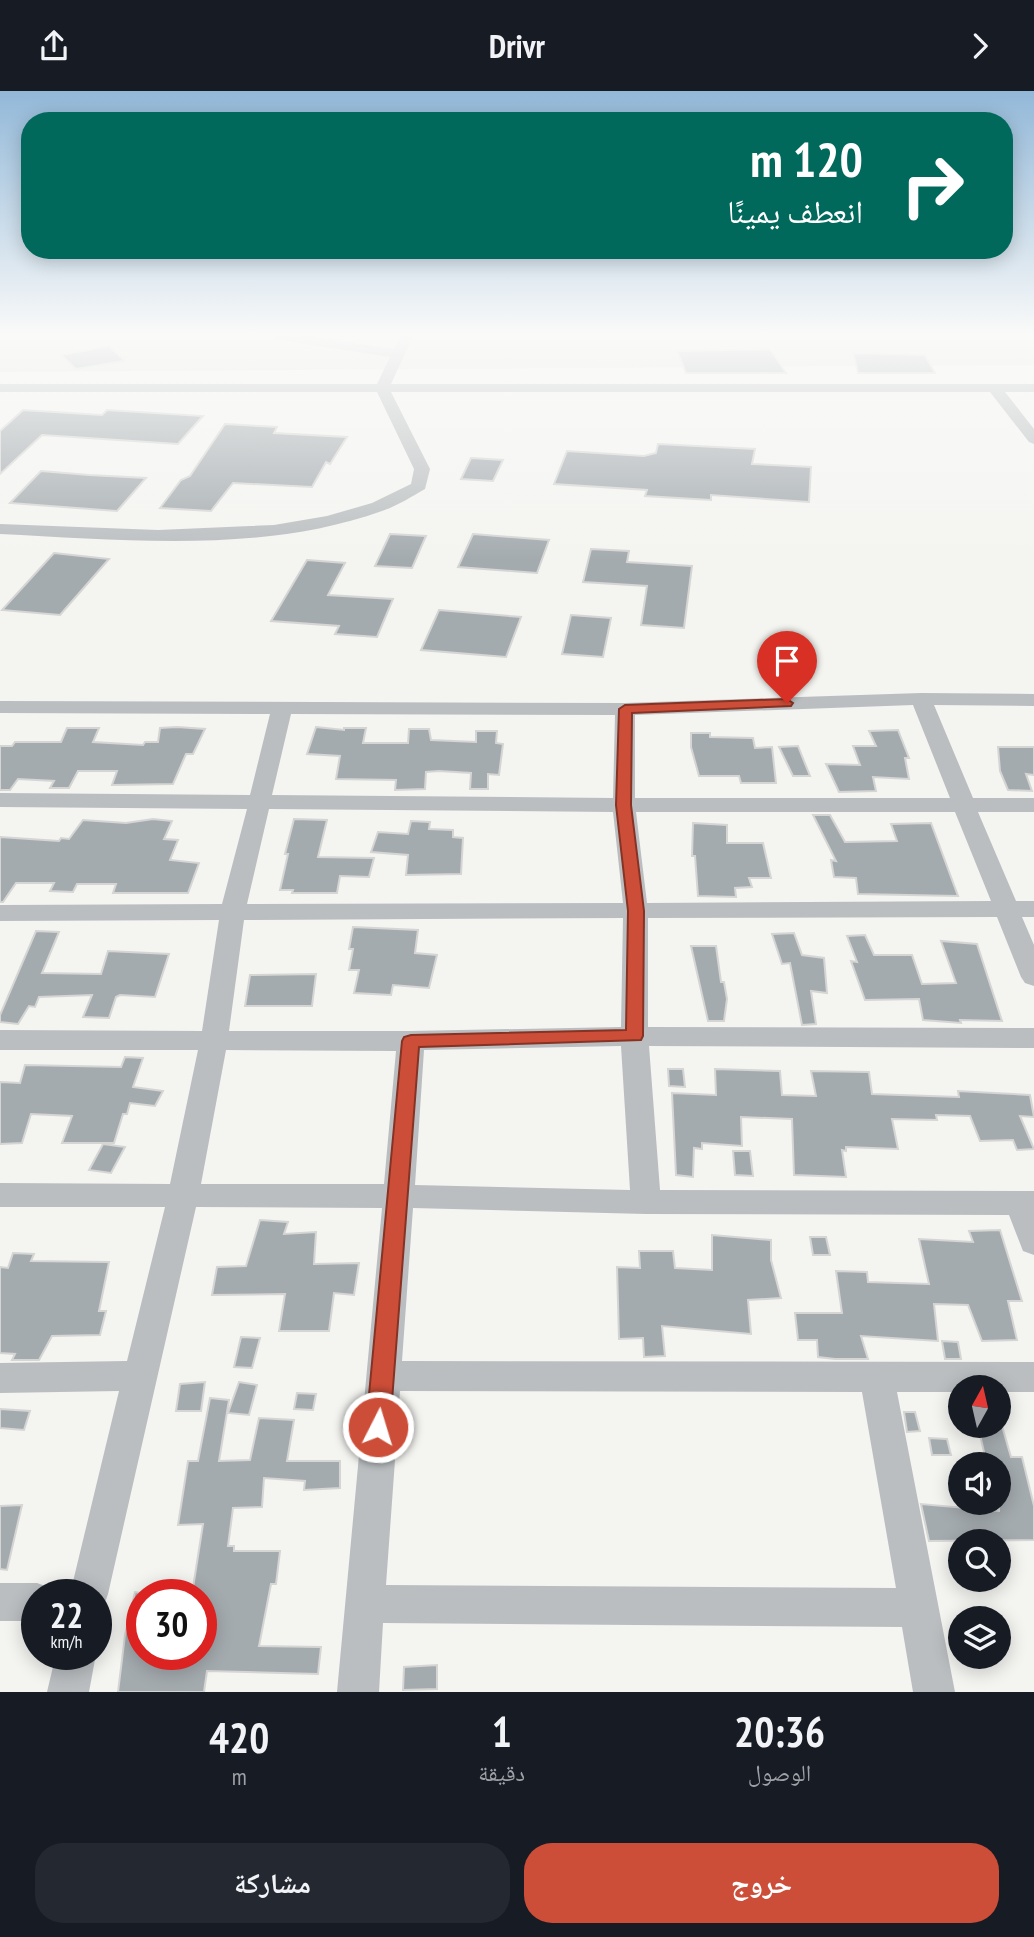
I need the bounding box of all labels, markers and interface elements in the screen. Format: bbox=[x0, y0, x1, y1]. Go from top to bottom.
text: Drivr bbox=[489, 25, 545, 67]
icon: share bbox=[35, 27, 73, 65]
icon: forward bbox=[961, 27, 999, 65]
text: 120 m bbox=[750, 127, 863, 191]
icon: right bbox=[887, 140, 978, 231]
text: انعطف يمينًا bbox=[727, 190, 863, 232]
pin bbox=[757, 631, 817, 703]
icon: arrive bbox=[768, 642, 806, 680]
north arrow bbox=[948, 1375, 1012, 1439]
map controls bbox=[948, 1375, 1011, 1669]
position arrow bbox=[341, 1390, 415, 1464]
button: sound bbox=[948, 1452, 1011, 1515]
button: search bbox=[948, 1529, 1011, 1592]
speed limit sign: 30 bbox=[126, 1579, 217, 1670]
text: 22 bbox=[50, 1592, 83, 1638]
button: layers bbox=[948, 1606, 1011, 1669]
text: km/h bbox=[51, 1630, 82, 1653]
text: 1 bbox=[492, 1704, 512, 1759]
text: 20:36 bbox=[734, 1704, 825, 1759]
text: 420 bbox=[209, 1710, 269, 1765]
text: دقيقة bbox=[478, 1758, 525, 1787]
text: الوصول bbox=[748, 1758, 811, 1787]
text: m bbox=[232, 1762, 247, 1791]
button: مشاركة bbox=[35, 1843, 510, 1923]
button: خروج bbox=[524, 1843, 999, 1923]

